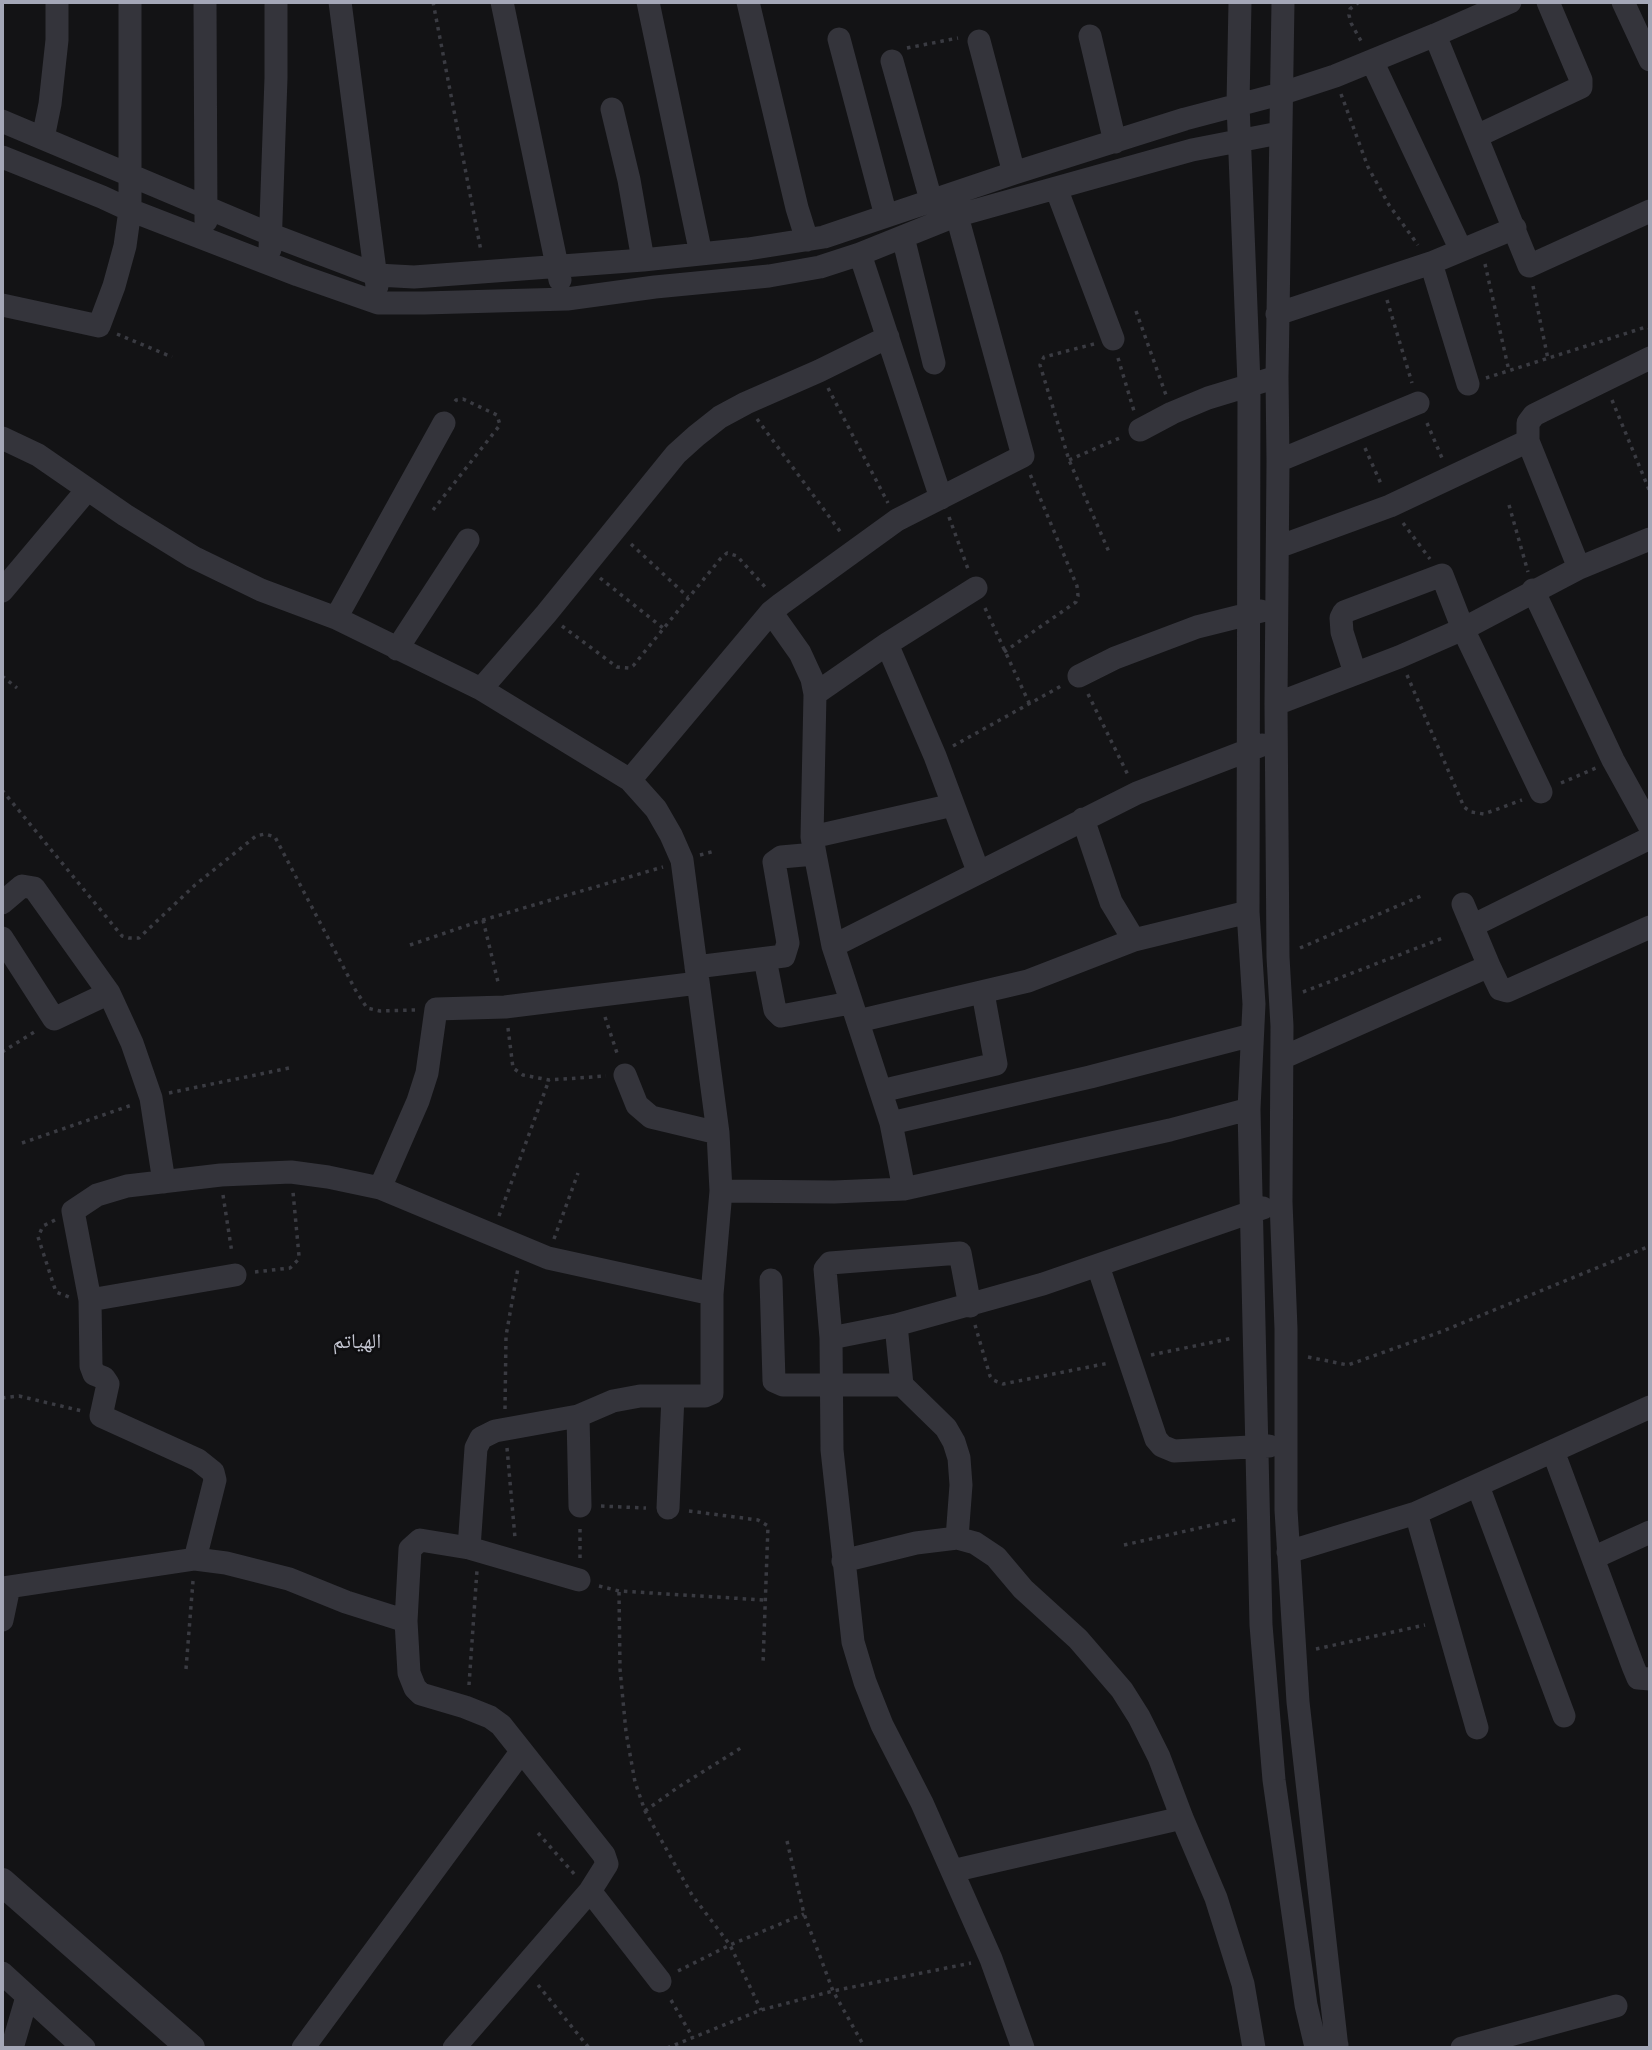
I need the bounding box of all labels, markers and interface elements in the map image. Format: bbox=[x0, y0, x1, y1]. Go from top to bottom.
district label: الهياتم bbox=[333, 1328, 381, 1354]

